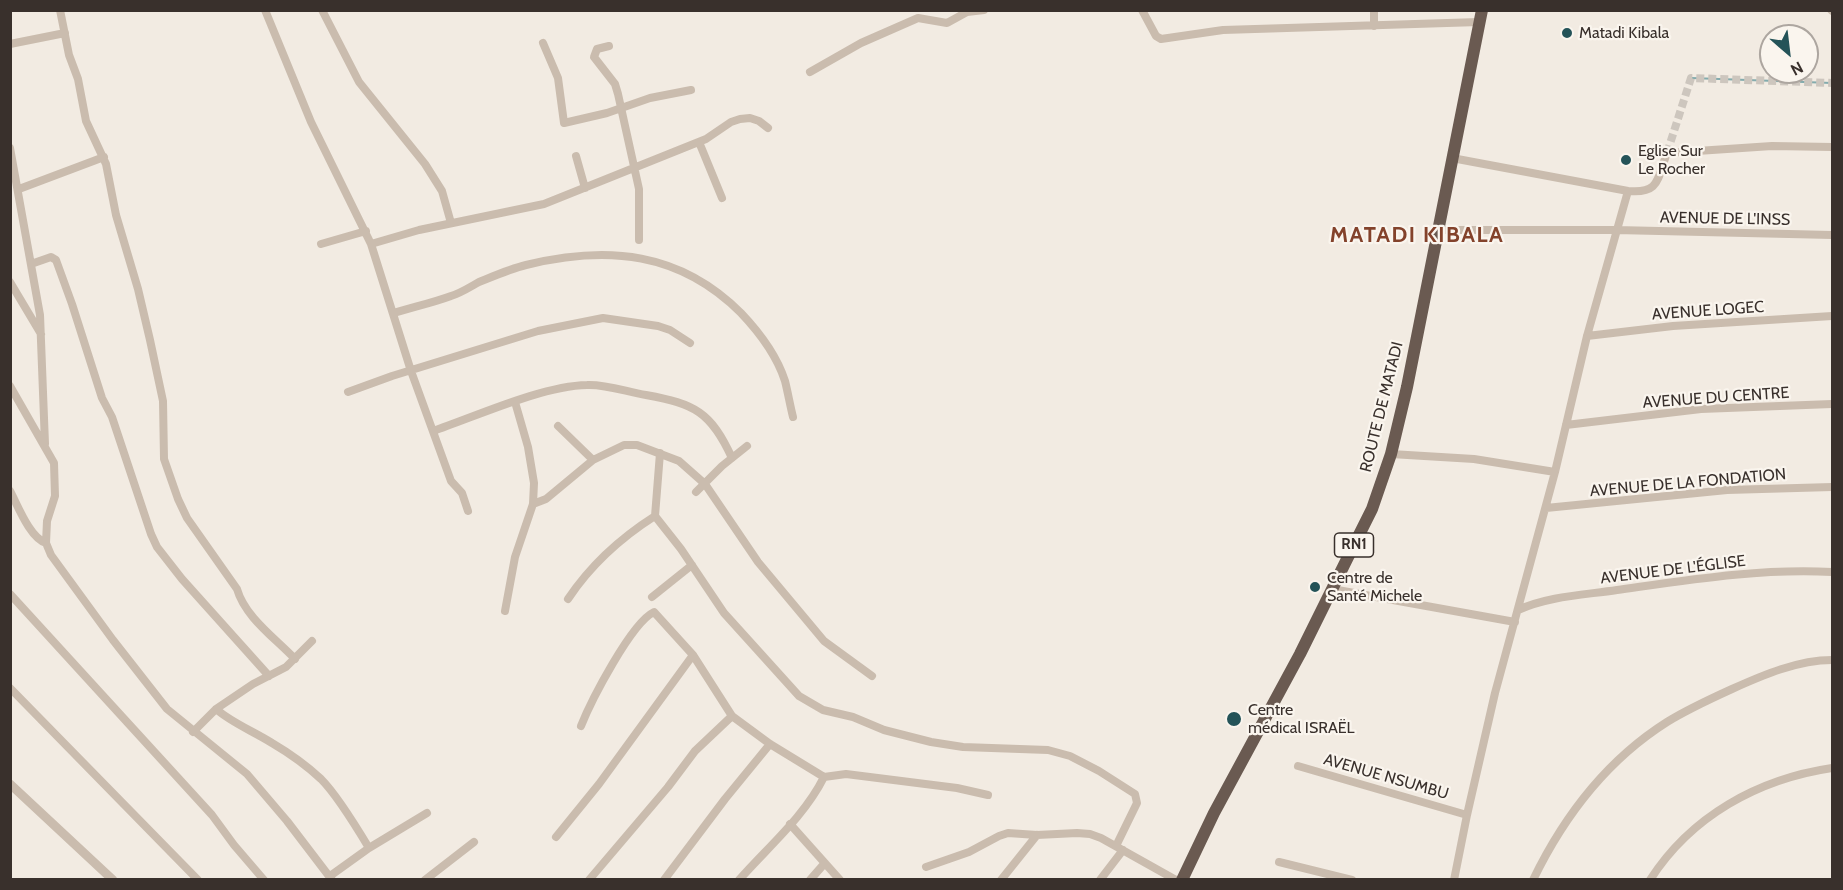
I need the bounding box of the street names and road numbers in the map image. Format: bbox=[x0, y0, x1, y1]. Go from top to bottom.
street label: AVENUE DE L'INSS bbox=[1660, 208, 1790, 230]
street label: AVENUE LOGEC bbox=[1651, 298, 1765, 324]
street label: ROUTE DE MATADI bbox=[1356, 340, 1408, 474]
street label: AVENUE DU CENTRE bbox=[1642, 383, 1790, 413]
street label: AVENUE DE LA FONDATION bbox=[1589, 465, 1787, 501]
road number: RN1 bbox=[1334, 533, 1374, 557]
street label: AVENUE DE L'ÉGLISE bbox=[1599, 552, 1747, 588]
street label: AVENUE NSUMBU bbox=[1321, 750, 1451, 804]

